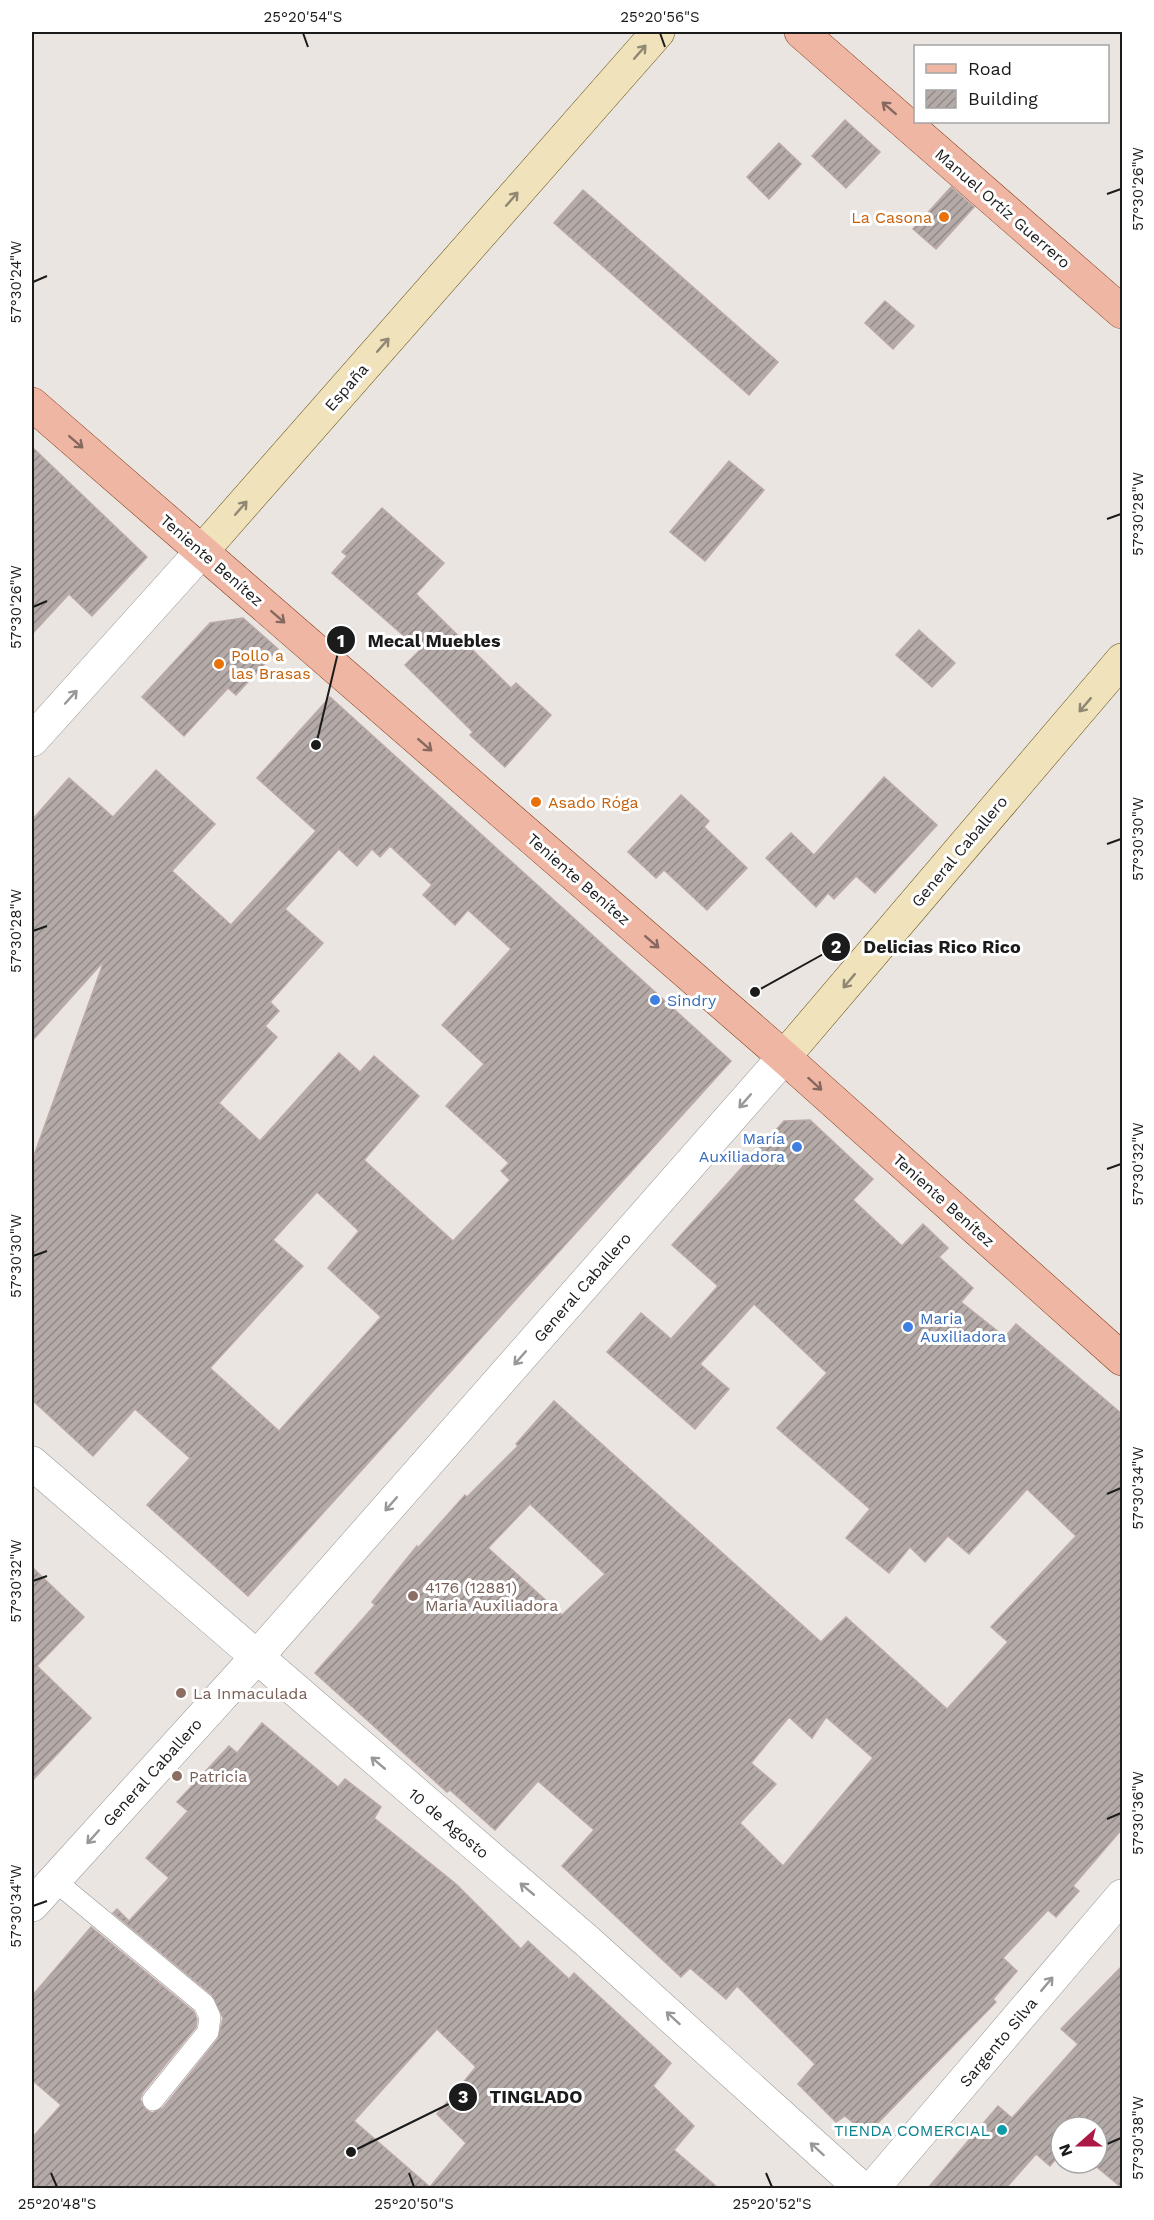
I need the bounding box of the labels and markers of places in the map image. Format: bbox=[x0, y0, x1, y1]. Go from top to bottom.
place label: La Casona bbox=[851, 208, 932, 227]
marker: La Casona bbox=[937, 210, 951, 224]
callout: Mecal Muebles bbox=[326, 622, 513, 658]
place label: Pollo a las Brasas bbox=[231, 646, 311, 683]
marker: Pollo a las Brasas bbox=[212, 657, 226, 671]
place label: Asado Róga bbox=[548, 793, 639, 812]
marker: Asado Róga bbox=[529, 795, 543, 809]
callout: Delicias Rico Rico bbox=[821, 929, 1033, 965]
place label: Sindry bbox=[667, 991, 717, 1010]
marker: Sindry bbox=[648, 993, 662, 1007]
place label: María Auxiliadora bbox=[699, 1129, 785, 1166]
marker: María Auxiliadora bbox=[790, 1140, 804, 1154]
place label: Maria Auxiliadora bbox=[920, 1309, 1006, 1346]
marker: Maria Auxiliadora bbox=[901, 1320, 915, 1334]
place label: 4176 (12881) Maria Auxiliadora bbox=[425, 1578, 558, 1615]
marker: 4176 (12881) Maria Auxiliadora bbox=[406, 1589, 420, 1603]
place label: La Inmaculada bbox=[193, 1684, 307, 1703]
marker: La Inmaculada bbox=[174, 1686, 188, 1700]
place label: Patricia bbox=[189, 1767, 247, 1786]
marker: Patricia bbox=[170, 1769, 184, 1783]
callout: TINGLADO bbox=[448, 2079, 595, 2115]
place label: TIENDA COMERCIAL bbox=[834, 2121, 990, 2140]
marker: TIENDA COMERCIAL bbox=[995, 2123, 1009, 2137]

